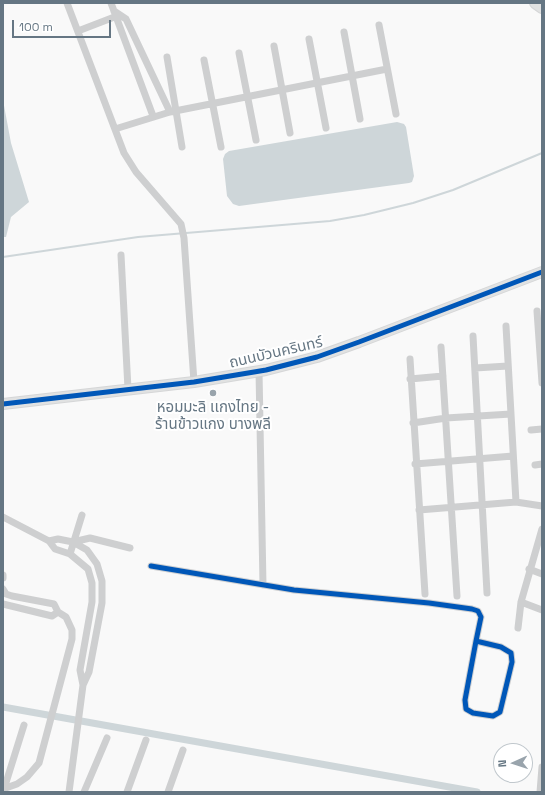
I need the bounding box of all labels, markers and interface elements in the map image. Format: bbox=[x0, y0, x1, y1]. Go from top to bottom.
scale bar bbox=[14, 12, 113, 38]
text: 100 m bbox=[19, 19, 53, 35]
street label: ถนนบัวนครินทร์ bbox=[228, 334, 324, 372]
marker: หอมมะลิ เเกงไทย - ร้านข้าวแกง บางพลี bbox=[208, 388, 218, 398]
place label: หอมมะลิ เเกงไทย - ร้านข้าวแกง บางพลี bbox=[155, 399, 271, 434]
north arrow bbox=[493, 743, 533, 783]
text: N bbox=[495, 760, 509, 768]

